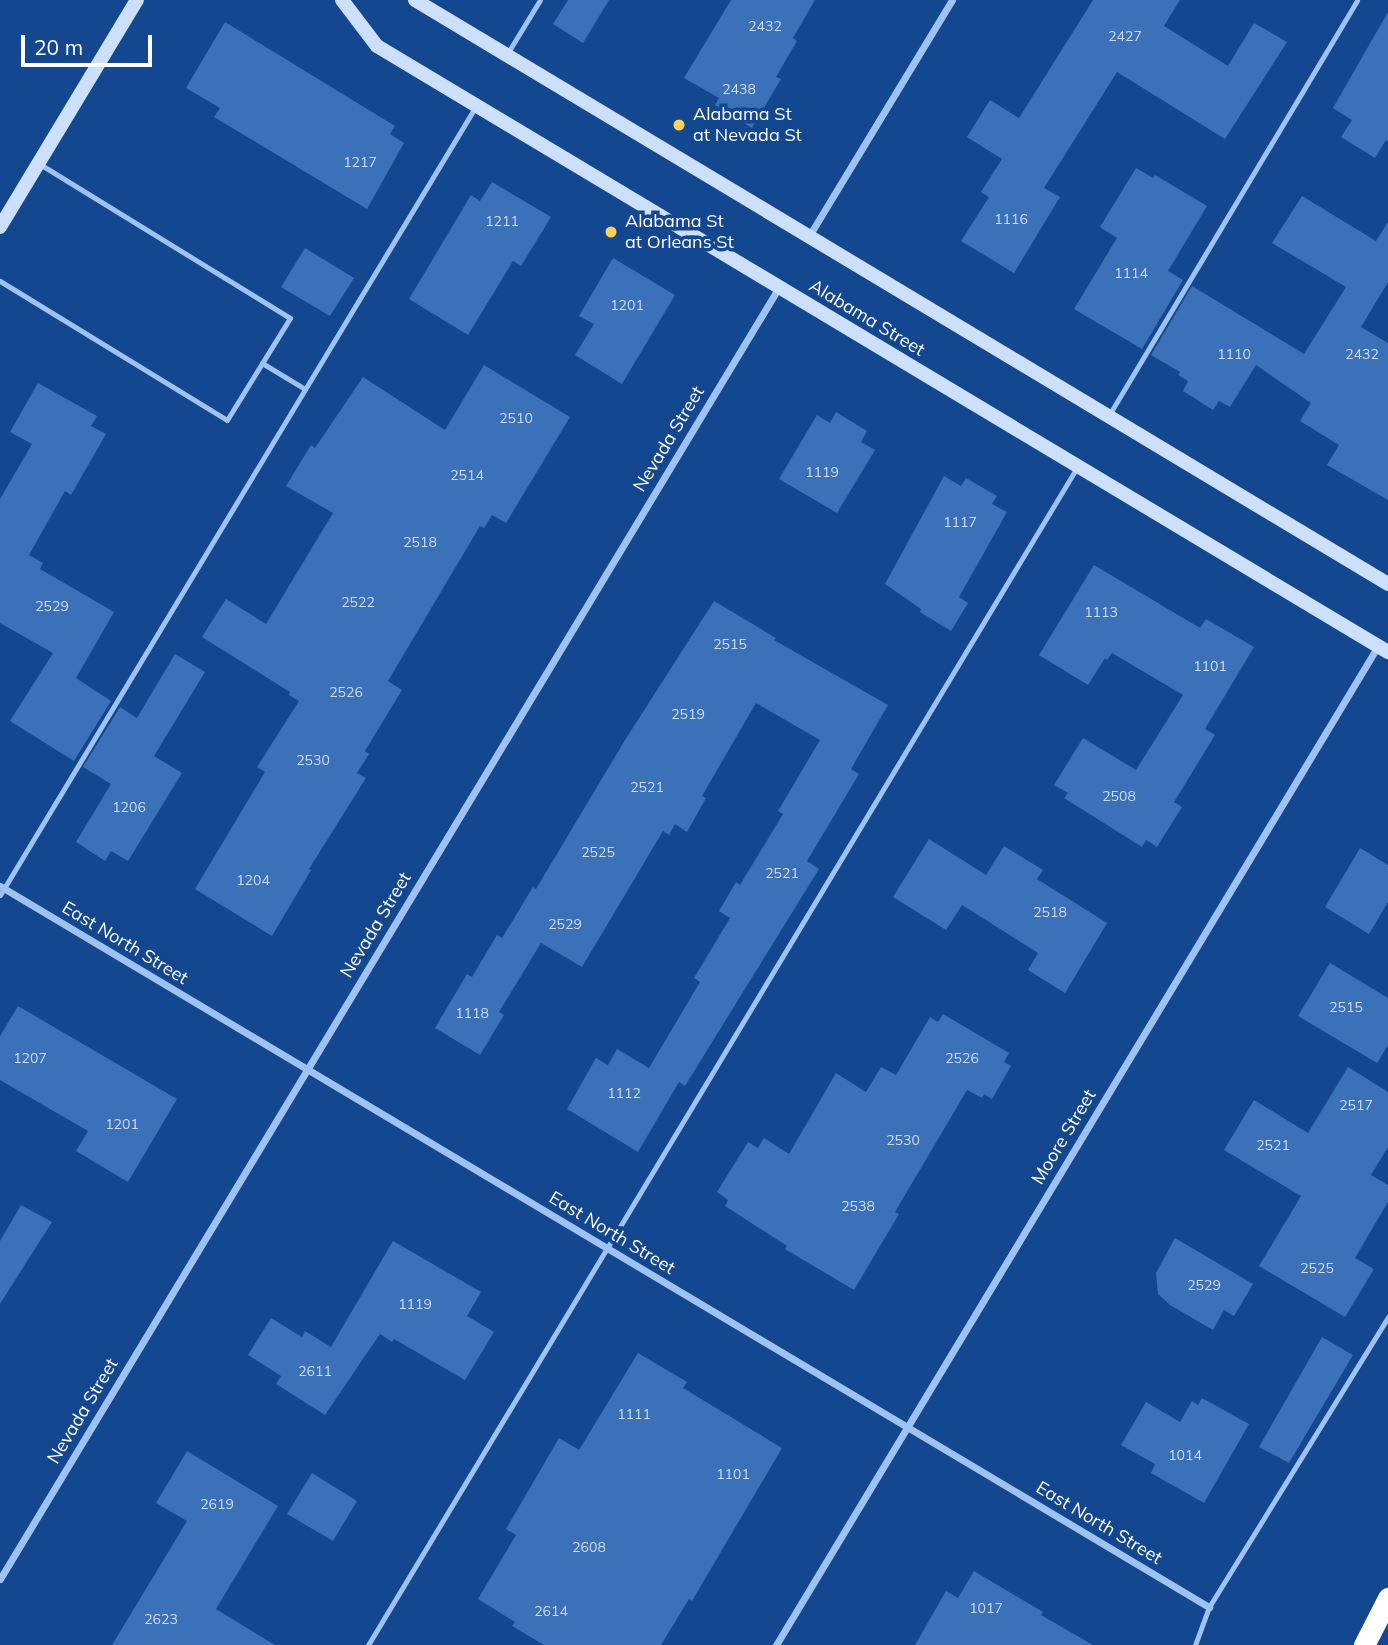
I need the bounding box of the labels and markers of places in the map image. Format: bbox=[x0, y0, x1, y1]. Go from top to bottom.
place label: Alabama St at Nevada St bbox=[693, 104, 802, 146]
marker: Alabama St at Nevada St bbox=[671, 117, 687, 133]
place label: Alabama St at Orleans St bbox=[625, 211, 734, 254]
marker: Alabama St at Orleans St bbox=[603, 224, 619, 240]

